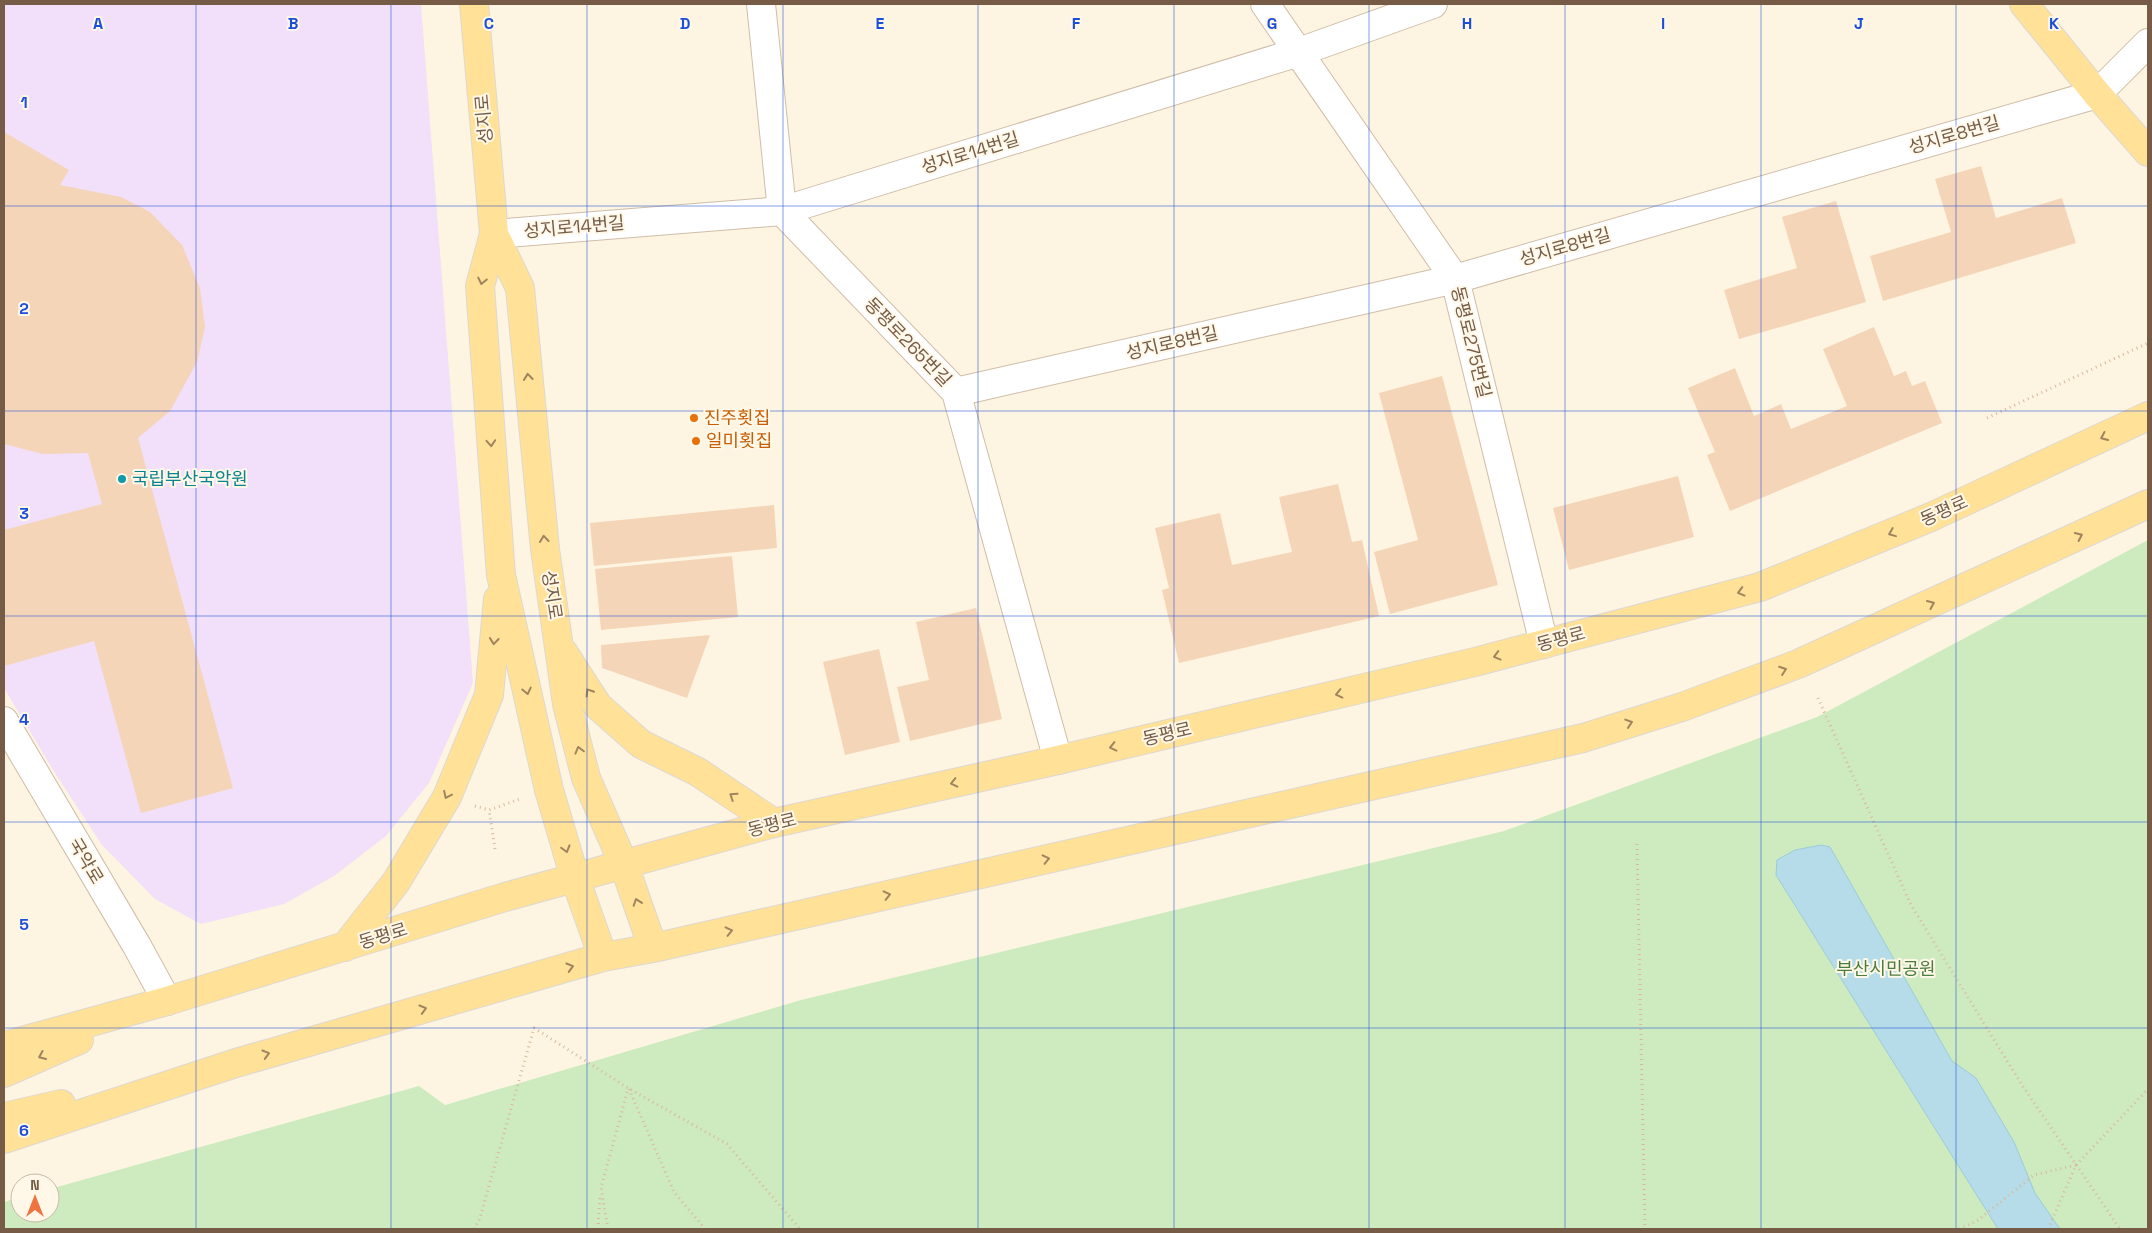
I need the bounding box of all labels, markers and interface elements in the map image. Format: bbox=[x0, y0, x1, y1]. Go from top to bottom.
text: A bbox=[93, 13, 103, 34]
text: B bbox=[288, 13, 298, 34]
text: C bbox=[484, 13, 494, 34]
text: D bbox=[680, 13, 690, 34]
text: E bbox=[876, 13, 885, 34]
text: F bbox=[1072, 13, 1081, 34]
text: G bbox=[1267, 13, 1277, 34]
text: H bbox=[1462, 13, 1472, 34]
text: I bbox=[1661, 13, 1665, 34]
text: J bbox=[1854, 13, 1864, 34]
text: K bbox=[2049, 13, 2059, 34]
text: 1 bbox=[20, 92, 28, 113]
street label: 성지로 bbox=[470, 93, 497, 145]
street label: 성지로8번길 bbox=[1906, 111, 2002, 159]
street label: 성지로14번길 bbox=[918, 127, 1022, 178]
street label: 성지로14번길 bbox=[522, 211, 626, 242]
street label: 성지로8번길 bbox=[1517, 223, 1613, 271]
one-way arrow bbox=[477, 276, 488, 285]
street label: 동평로275번길 bbox=[1446, 284, 1496, 400]
street label: 동평로265번길 bbox=[860, 292, 957, 391]
text: 2 bbox=[19, 298, 29, 319]
street label: 성지로8번길 bbox=[1123, 321, 1220, 364]
one-way arrow bbox=[523, 373, 534, 381]
place label: 진주횟집 bbox=[704, 406, 770, 429]
marker: 진주횟집 bbox=[688, 412, 700, 424]
place label: 일미횟집 bbox=[706, 429, 772, 452]
one-way arrow bbox=[2100, 431, 2109, 441]
marker: 일미횟집 bbox=[690, 435, 702, 447]
one-way arrow bbox=[486, 439, 497, 447]
place label: 국립부산국악원 bbox=[132, 467, 248, 490]
marker: 국립부산국악원 bbox=[116, 473, 128, 485]
street label: 동평로 bbox=[1916, 490, 1971, 531]
text: 3 bbox=[19, 503, 29, 524]
one-way arrow bbox=[1889, 528, 1897, 538]
one-way arrow bbox=[2074, 532, 2083, 542]
one-way arrow bbox=[539, 534, 550, 542]
street label: 성지로 bbox=[537, 569, 568, 621]
one-way arrow bbox=[1738, 587, 1746, 597]
one-way arrow bbox=[1926, 600, 1935, 611]
street label: 동평로 bbox=[1534, 621, 1588, 656]
one-way arrow bbox=[489, 637, 500, 645]
one-way arrow bbox=[1493, 650, 1501, 661]
one-way arrow bbox=[1778, 666, 1787, 676]
one-way arrow bbox=[521, 686, 532, 695]
one-way arrow bbox=[586, 688, 595, 698]
one-way arrow bbox=[1335, 688, 1343, 699]
text: 4 bbox=[19, 709, 29, 730]
street label: 동평로 bbox=[1140, 717, 1194, 750]
one-way arrow bbox=[1625, 719, 1633, 729]
one-way arrow bbox=[1108, 741, 1117, 752]
one-way arrow bbox=[574, 747, 584, 755]
one-way arrow bbox=[950, 777, 959, 788]
one-way arrow bbox=[443, 790, 454, 799]
one-way arrow bbox=[730, 793, 739, 802]
street label: 동평로 bbox=[745, 807, 799, 842]
street label: 국악로 bbox=[64, 834, 109, 888]
one-way arrow bbox=[561, 844, 571, 852]
one-way arrow bbox=[1041, 854, 1050, 865]
one-way arrow bbox=[883, 890, 891, 901]
one-way arrow bbox=[633, 898, 643, 907]
text: 5 bbox=[19, 914, 29, 935]
street label: 동평로 bbox=[356, 917, 410, 954]
one-way arrow bbox=[724, 926, 733, 937]
park label: 부산시민공원 bbox=[1836, 957, 1936, 980]
one-way arrow bbox=[566, 962, 574, 972]
one-way arrow bbox=[418, 1004, 426, 1014]
one-way arrow bbox=[38, 1049, 47, 1060]
one-way arrow bbox=[262, 1049, 270, 1059]
text: 6 bbox=[19, 1120, 29, 1141]
north arrow bbox=[10, 1173, 60, 1223]
text: N bbox=[30, 1176, 40, 1194]

